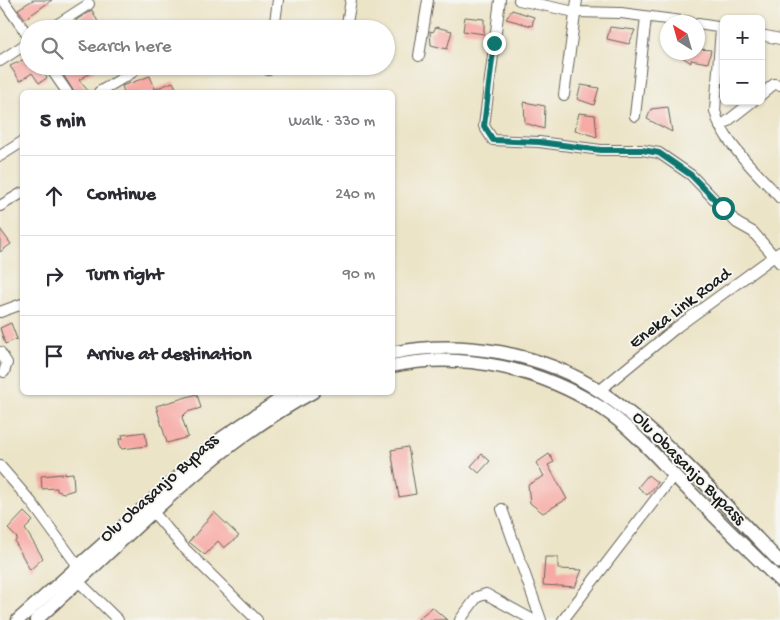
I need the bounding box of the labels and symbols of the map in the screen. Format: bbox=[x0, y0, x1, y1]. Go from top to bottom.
north arrow bbox=[660, 15, 705, 60]
route end bbox=[483, 32, 506, 55]
route start bbox=[712, 197, 735, 220]
street label: Eneka Link Road bbox=[625, 263, 737, 354]
street label: Olu Obasanjo Bypass bbox=[627, 408, 750, 531]
street label: Olu Obasanjo Bypass bbox=[96, 429, 224, 548]

